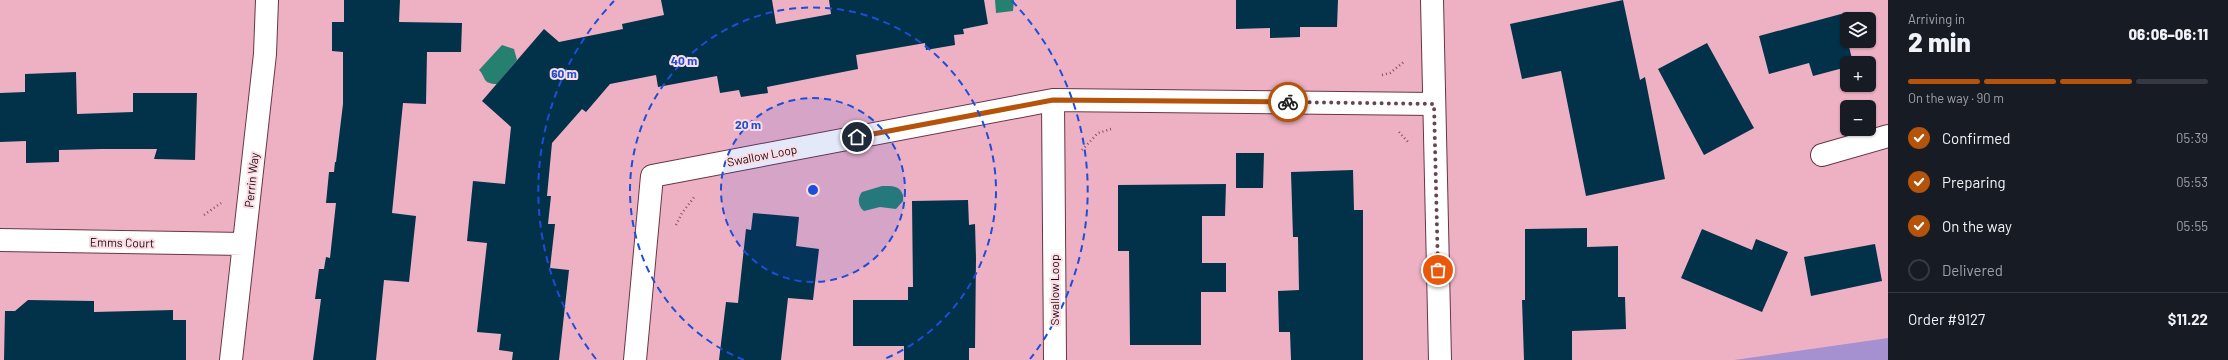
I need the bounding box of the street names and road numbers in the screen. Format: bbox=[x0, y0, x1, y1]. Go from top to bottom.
street label: Swallow Loop bbox=[726, 141, 798, 169]
street label: Perrin Way bbox=[241, 151, 261, 208]
street label: Emms Court bbox=[90, 234, 154, 250]
street label: Swallow Loop bbox=[1047, 254, 1061, 326]

